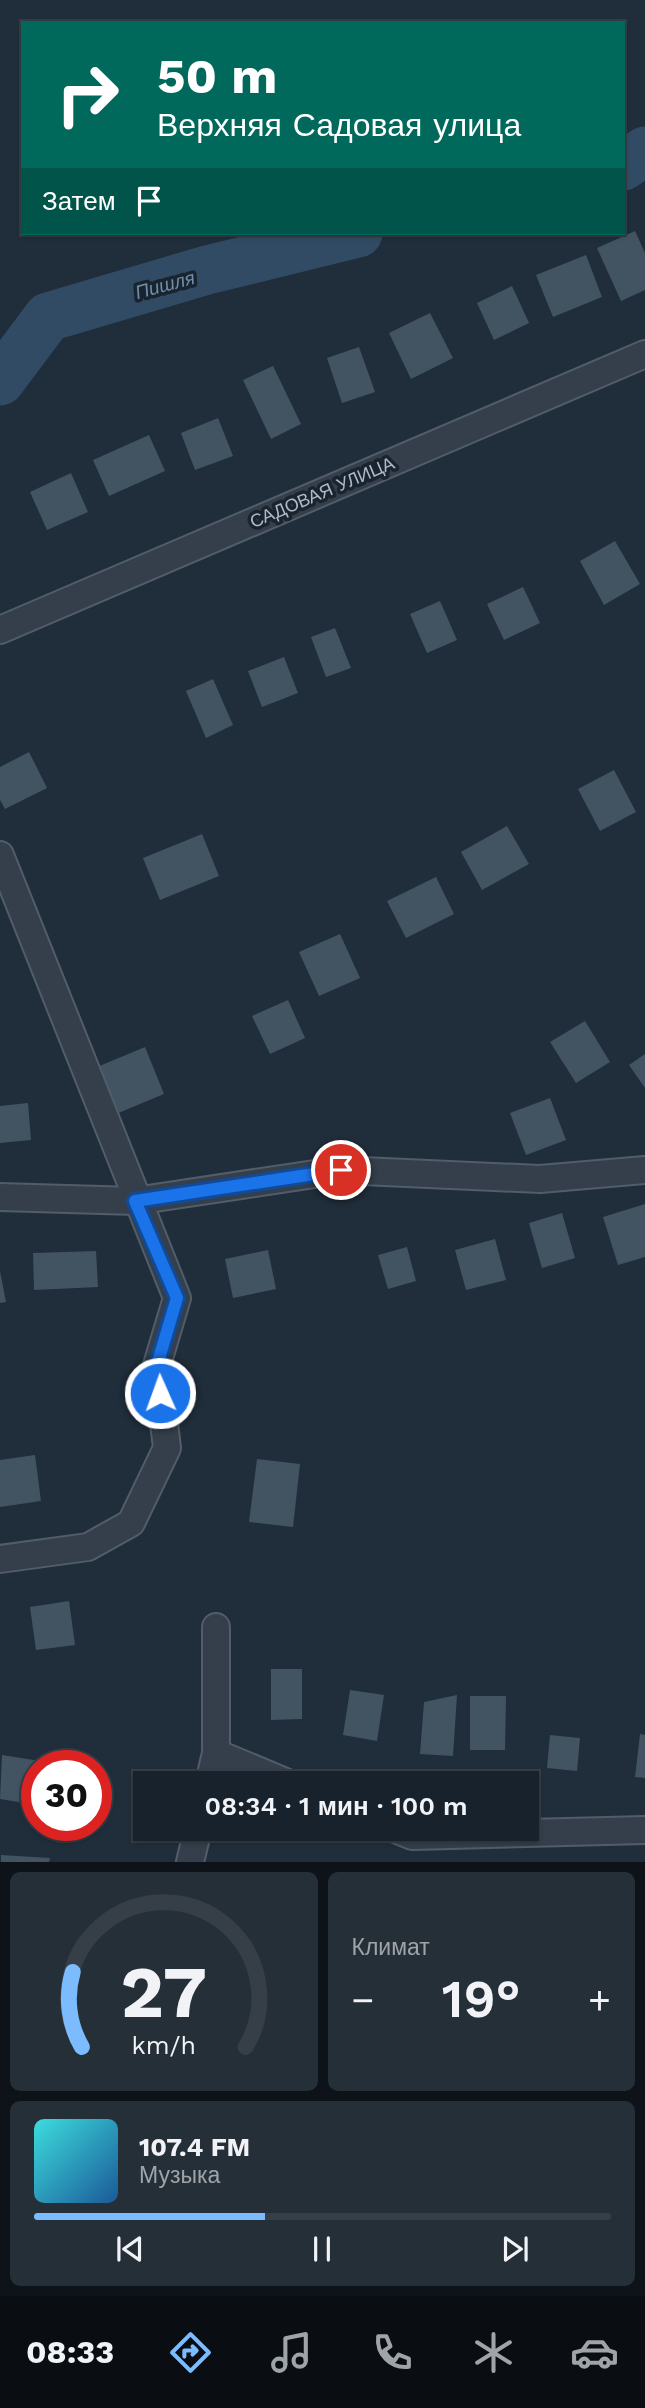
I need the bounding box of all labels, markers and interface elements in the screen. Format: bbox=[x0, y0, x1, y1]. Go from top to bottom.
text: 50 m bbox=[157, 47, 277, 105]
icon: right bbox=[42, 49, 133, 140]
text: Верхняя Садовая улица bbox=[157, 106, 521, 144]
icon: arrive bbox=[130, 182, 168, 220]
text: Затем bbox=[42, 186, 116, 216]
water label: Пишля bbox=[133, 266, 197, 304]
street label: САДОВАЯ УЛИЦА bbox=[247, 452, 397, 532]
pin bbox=[311, 1140, 371, 1200]
icon: arrive bbox=[322, 1151, 360, 1189]
position arrow bbox=[123, 1356, 197, 1430]
speed limit sign: 30 bbox=[21, 1750, 112, 1841]
text: 08:34 · 1 мин · 100 m bbox=[205, 1791, 467, 1821]
text: Климат bbox=[352, 1934, 430, 1961]
text: 27 bbox=[121, 1950, 207, 2036]
text: 19° bbox=[442, 1969, 521, 2030]
text: − bbox=[352, 1978, 374, 2022]
text: + bbox=[588, 1978, 611, 2022]
text: km/h bbox=[132, 2031, 196, 2060]
text: 107.4 FM bbox=[139, 2132, 250, 2162]
text: Музыка bbox=[139, 2162, 220, 2189]
icon: previous bbox=[111, 2230, 149, 2268]
icon: pause bbox=[303, 2230, 341, 2268]
icon: next bbox=[496, 2230, 534, 2268]
icon: directions bbox=[166, 2328, 215, 2377]
icon: music bbox=[267, 2328, 316, 2377]
icon: phone bbox=[368, 2328, 417, 2377]
icon: climate bbox=[469, 2328, 518, 2377]
icon: car bbox=[570, 2328, 619, 2377]
text: 08:33 bbox=[26, 2333, 114, 2371]

